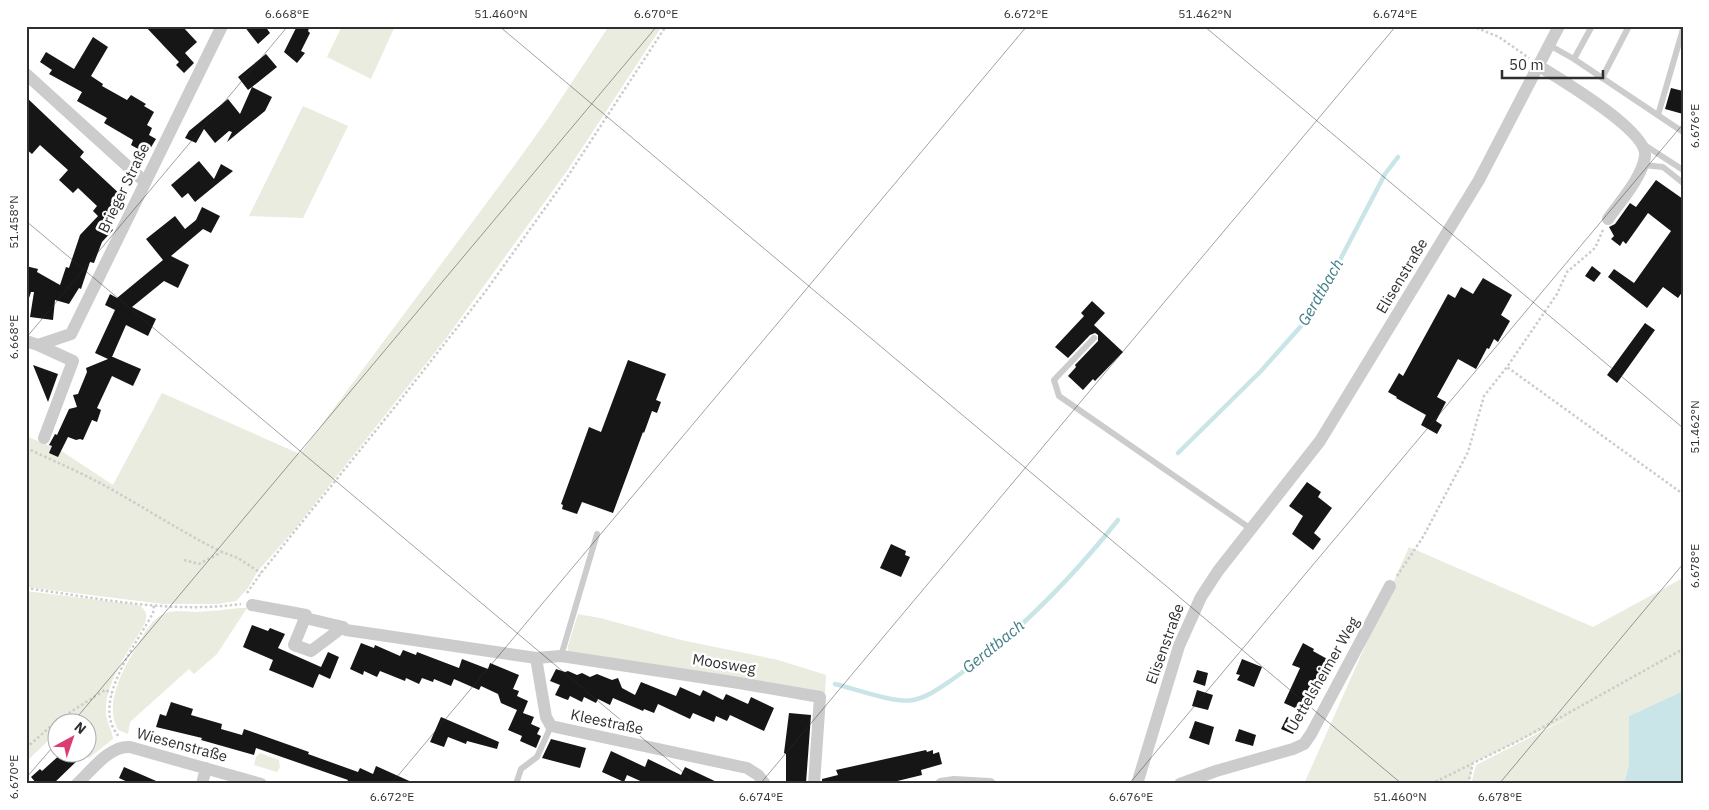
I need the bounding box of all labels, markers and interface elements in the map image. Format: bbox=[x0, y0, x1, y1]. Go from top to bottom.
text: 6.668°E bbox=[265, 6, 309, 21]
text: 51.460°N bbox=[474, 6, 528, 21]
text: 6.670°E bbox=[634, 6, 678, 21]
text: 6.672°E bbox=[1004, 6, 1048, 21]
text: 51.462°N bbox=[1178, 6, 1232, 21]
text: 6.674°E bbox=[1373, 6, 1417, 21]
scale bar bbox=[1502, 48, 1603, 80]
text: 50 m bbox=[1509, 55, 1544, 74]
text: 6.676°E bbox=[1687, 104, 1702, 148]
street label: Brieger Straße bbox=[94, 140, 153, 236]
text: 51.458°N bbox=[6, 195, 21, 249]
street label: Elisenstraße bbox=[1372, 235, 1431, 317]
water label: Gerdtbach bbox=[1293, 255, 1347, 329]
text: 6.668°E bbox=[6, 315, 21, 359]
text: 51.462°N bbox=[1687, 400, 1702, 454]
text: 6.678°E bbox=[1687, 544, 1702, 588]
street label: Elisenstraße bbox=[1141, 601, 1188, 687]
street label: Uettelsheimer Weg bbox=[1282, 613, 1363, 734]
water label: Gerdtbach bbox=[958, 615, 1028, 677]
street label: Moosweg bbox=[691, 649, 757, 678]
street label: Kleestraße bbox=[569, 705, 645, 738]
north arrow bbox=[48, 712, 98, 762]
text: N bbox=[71, 718, 90, 738]
street label: Wiesenstraße bbox=[135, 723, 230, 766]
text: 6.670°E bbox=[6, 755, 21, 799]
text: 6.672°E bbox=[370, 789, 414, 804]
text: 6.674°E bbox=[739, 789, 783, 804]
text: 6.676°E bbox=[1109, 789, 1153, 804]
text: 51.460°N bbox=[1373, 789, 1427, 804]
text: 6.678°E bbox=[1478, 789, 1522, 804]

